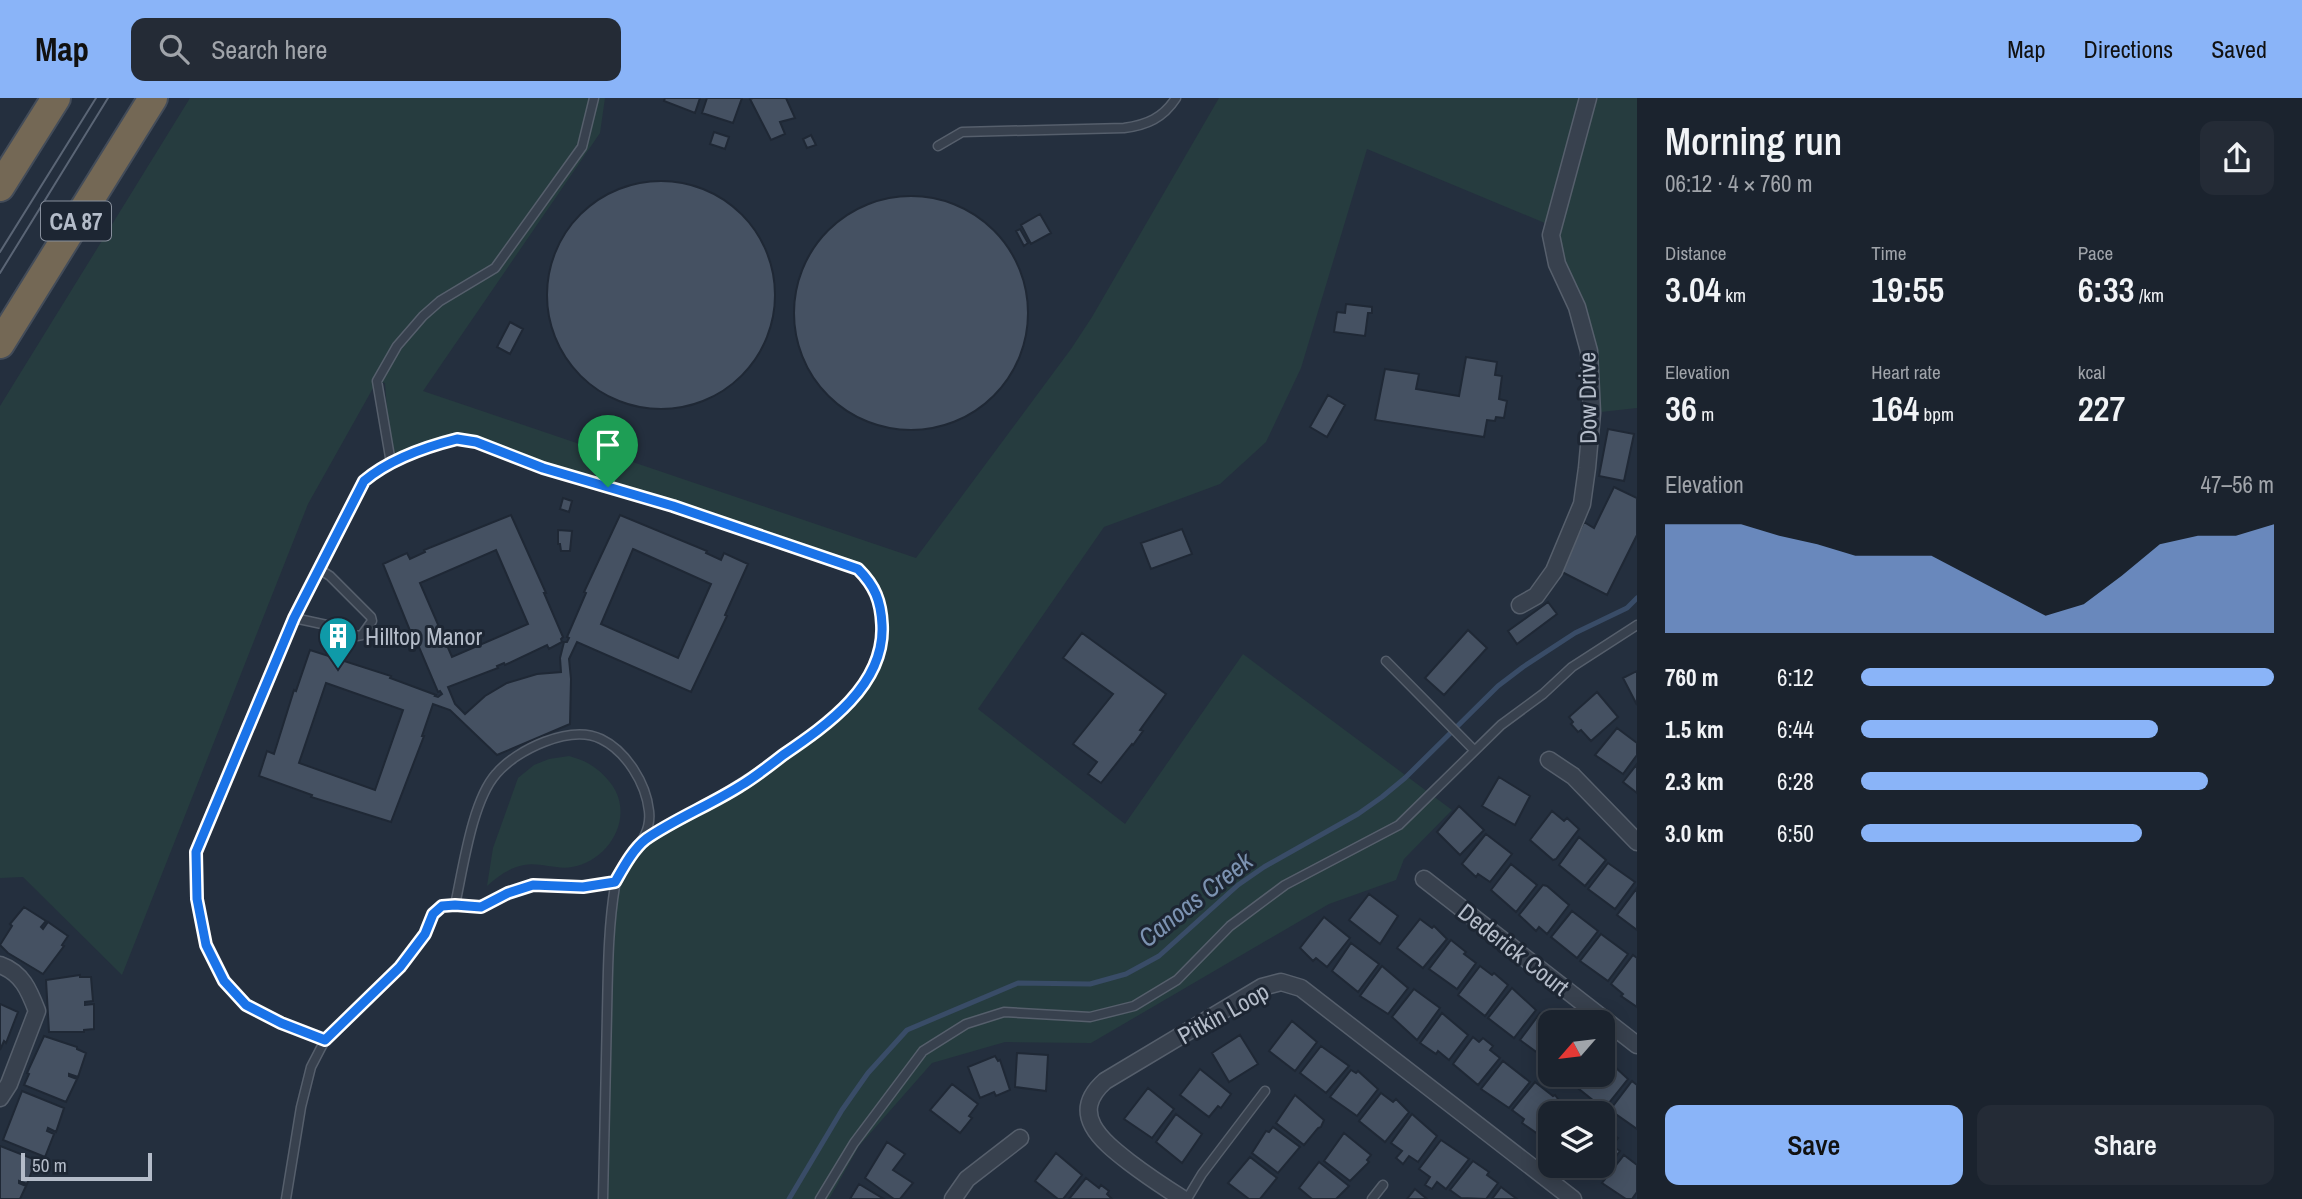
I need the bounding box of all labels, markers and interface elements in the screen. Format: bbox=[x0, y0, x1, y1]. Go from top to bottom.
search box bbox=[131, 18, 621, 81]
text: Map bbox=[35, 27, 89, 71]
icon: search bbox=[155, 30, 193, 68]
text: Search here bbox=[211, 32, 327, 67]
text: Map bbox=[2007, 33, 2045, 65]
text: Directions bbox=[2083, 33, 2173, 65]
text: Saved bbox=[2211, 33, 2267, 65]
text: Morning run bbox=[1665, 116, 1842, 167]
button: share bbox=[2200, 121, 2274, 195]
text: 06:12 · 4 × 760 m bbox=[1665, 168, 1812, 199]
road number: CA 87 bbox=[41, 202, 111, 240]
text: Distance bbox=[1665, 240, 1726, 266]
text: Time bbox=[1871, 240, 1906, 266]
text: Pace bbox=[2078, 240, 2113, 266]
text: 3.04 bbox=[1665, 266, 1721, 313]
text: 19:55 bbox=[1871, 266, 1944, 313]
text: 6:33 bbox=[2078, 266, 2135, 313]
text: km bbox=[1721, 282, 1746, 308]
text: /km bbox=[2135, 282, 2164, 308]
street label: Dow Drive bbox=[1570, 352, 1604, 444]
text: Elevation bbox=[1665, 359, 1730, 385]
text: Heart rate bbox=[1871, 359, 1941, 385]
text: kcal bbox=[2078, 359, 2105, 385]
text: 36 bbox=[1665, 385, 1697, 432]
text: 164 bbox=[1871, 385, 1919, 432]
text: 227 bbox=[2078, 385, 2126, 432]
text: m bbox=[1697, 401, 1714, 427]
text: bpm bbox=[1919, 401, 1954, 427]
pin bbox=[578, 415, 638, 487]
icon: arrive bbox=[589, 426, 627, 464]
text: Elevation bbox=[1665, 469, 1744, 500]
text: 47–56 m bbox=[2201, 469, 2274, 500]
building icon: Hilltop Manor bbox=[317, 615, 359, 670]
place label: Hilltop Manor bbox=[365, 620, 482, 652]
text: 760 m bbox=[1665, 662, 1718, 693]
text: 6:12 bbox=[1777, 662, 1814, 693]
text: 1.5 km bbox=[1665, 714, 1724, 745]
text: 6:44 bbox=[1777, 714, 1814, 745]
text: 2.3 km bbox=[1665, 766, 1724, 797]
text: 6:28 bbox=[1777, 766, 1814, 797]
text: 3.0 km bbox=[1665, 818, 1724, 849]
text: 6:50 bbox=[1777, 818, 1814, 849]
water label: Canoas Creek bbox=[1131, 842, 1261, 955]
street label: Dederick Court bbox=[1452, 896, 1576, 1003]
street label: Pitkin Loop bbox=[1172, 975, 1274, 1051]
north arrow bbox=[1538, 1010, 1615, 1087]
map controls bbox=[1538, 1010, 1615, 1178]
button: layers bbox=[1538, 1101, 1615, 1178]
button: Save bbox=[1665, 1105, 1963, 1185]
button: Share bbox=[1977, 1105, 2274, 1185]
scale bar bbox=[21, 1150, 152, 1182]
text: 50 m bbox=[32, 1152, 67, 1178]

